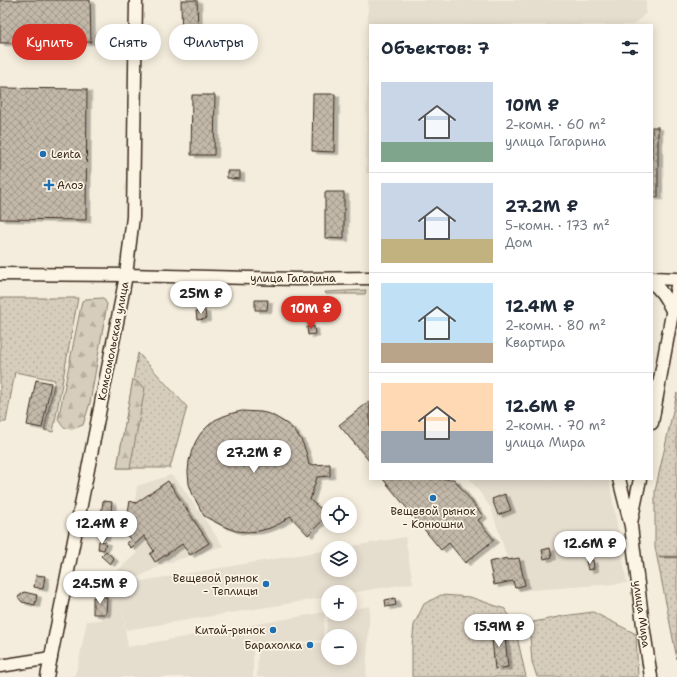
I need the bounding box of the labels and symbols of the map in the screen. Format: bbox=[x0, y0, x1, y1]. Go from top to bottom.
place label: Lenta bbox=[51, 147, 81, 162]
marker: Lenta bbox=[38, 149, 48, 159]
place label: Алоэ bbox=[57, 178, 84, 193]
marker: Алоэ bbox=[44, 180, 54, 190]
street label: улица Гагарина bbox=[250, 271, 336, 286]
street label: Комсомольская улица bbox=[95, 280, 132, 402]
pin: 25M ₽ bbox=[173, 281, 229, 315]
pin: 10M ₽ bbox=[283, 296, 339, 330]
pin: 27.2M ₽ bbox=[217, 440, 291, 474]
marker: Вещевой рынок - Конюшни bbox=[428, 493, 438, 503]
place label: Вещевой рынок - Конюшни bbox=[390, 504, 476, 532]
pin: 12.4M ₽ bbox=[65, 511, 139, 545]
pin: 12.6M ₽ bbox=[553, 531, 627, 565]
pin: 24.5M ₽ bbox=[63, 571, 137, 605]
place label: Вещевой рынок - Теплицы bbox=[173, 571, 258, 599]
marker: Вещевой рынок - Теплицы bbox=[261, 579, 271, 589]
street label: улица Мира bbox=[629, 579, 654, 649]
pin: 15.9M ₽ bbox=[462, 614, 536, 648]
place label: Китай-рынок bbox=[195, 623, 265, 638]
marker: Китай-рынок bbox=[268, 625, 278, 635]
place label: Барахолка bbox=[244, 638, 302, 653]
marker: Барахолка bbox=[305, 640, 315, 650]

